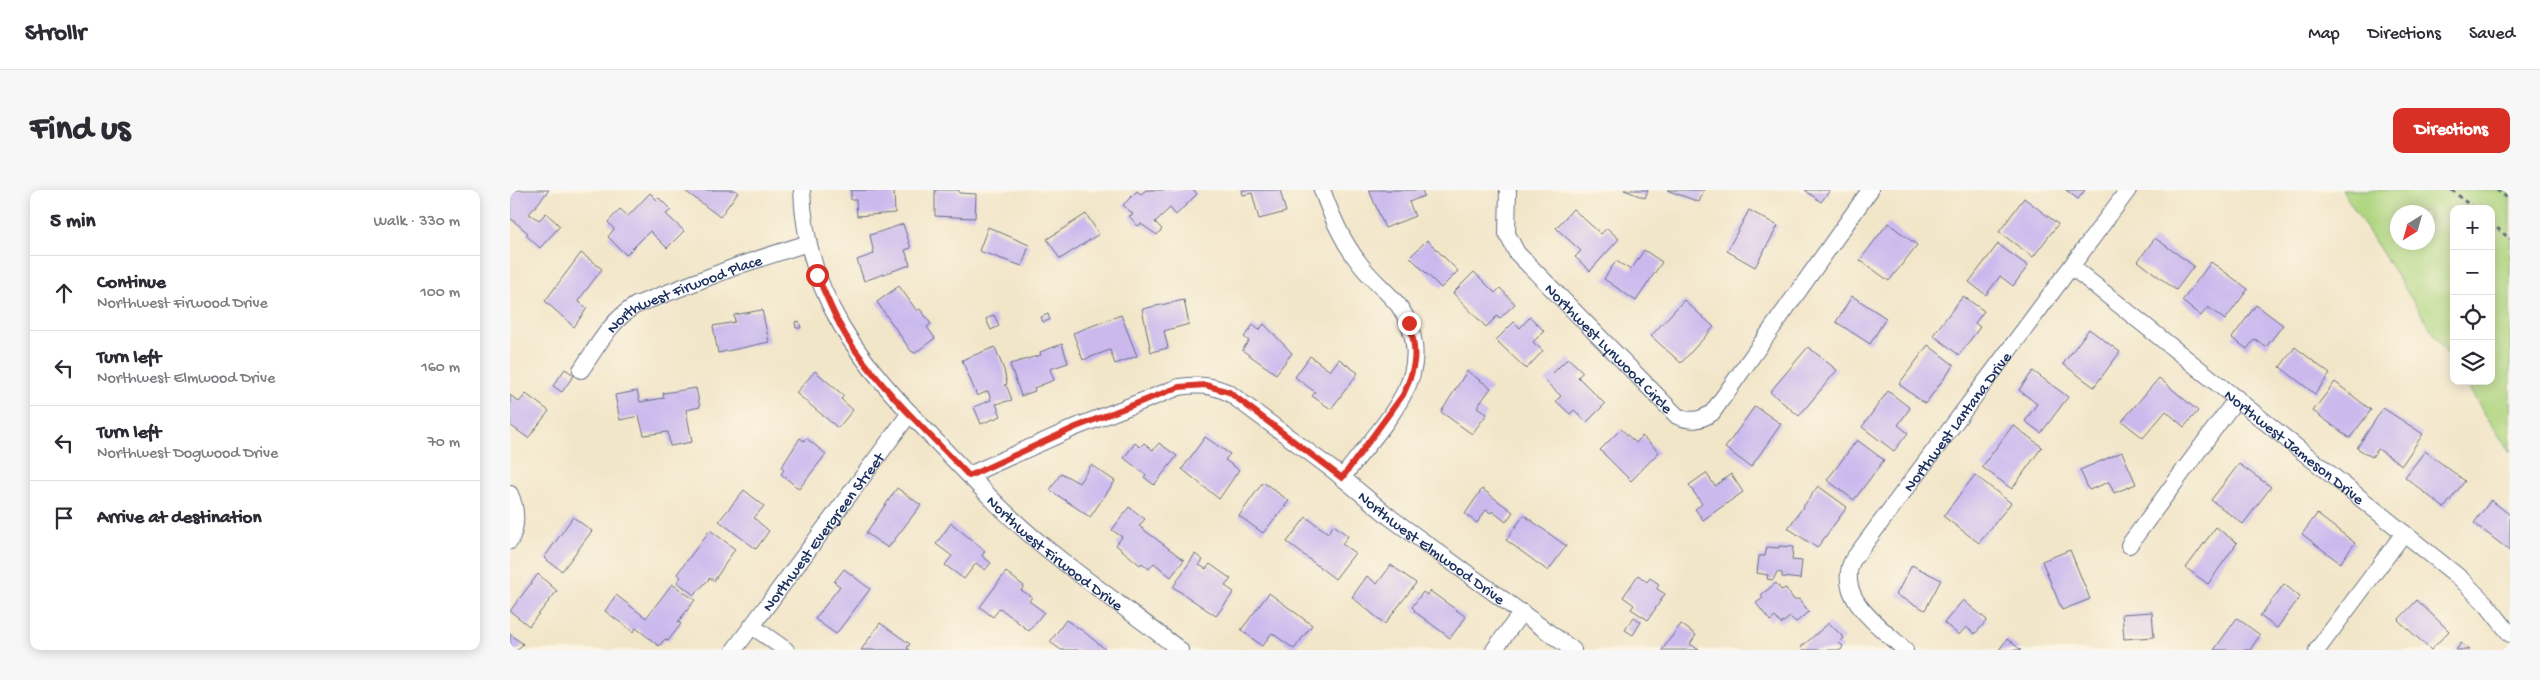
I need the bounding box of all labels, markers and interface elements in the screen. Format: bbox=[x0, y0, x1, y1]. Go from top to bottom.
text: Strollr bbox=[25, 20, 86, 49]
text: Map bbox=[2308, 24, 2340, 45]
text: Directions bbox=[2368, 24, 2441, 45]
text: Saved bbox=[2469, 24, 2515, 45]
button: Directions bbox=[2393, 108, 2510, 153]
text: Find us bbox=[30, 110, 130, 151]
north arrow bbox=[2390, 205, 2435, 250]
map controls bbox=[2450, 205, 2495, 385]
button: + bbox=[2450, 205, 2495, 250]
text: 5 min bbox=[50, 210, 95, 235]
text: Walk · 330 m bbox=[373, 213, 460, 232]
button: − bbox=[2450, 250, 2495, 295]
street label: Northwest Firwood Place bbox=[604, 252, 766, 338]
route start bbox=[806, 264, 829, 287]
text: Continue bbox=[97, 272, 166, 295]
icon: ahead bbox=[50, 279, 78, 307]
street label: Northwest Lynwood Circle bbox=[1539, 281, 1676, 420]
text: 100 m bbox=[420, 284, 460, 303]
text: Northwest Firwood Drive bbox=[97, 295, 268, 314]
button: locate bbox=[2450, 295, 2495, 340]
route end bbox=[1398, 312, 1421, 335]
button: layers bbox=[2450, 340, 2495, 385]
text: Turn left bbox=[97, 347, 161, 370]
street label: Northwest Lantana Drive bbox=[1901, 349, 2018, 497]
icon: left bbox=[50, 354, 78, 382]
text: 160 m bbox=[421, 359, 460, 378]
text: Northwest Elmwood Drive bbox=[97, 370, 275, 389]
street label: Northwest Jameson Drive bbox=[2219, 387, 2367, 511]
text: Turn left bbox=[97, 422, 161, 445]
icon: left bbox=[50, 429, 78, 457]
text: 70 m bbox=[427, 434, 460, 453]
text: Northwest Dogwood Drive bbox=[97, 445, 278, 464]
street label: Northwest Evergreen Street bbox=[760, 449, 891, 616]
street label: Northwest Elmwood Drive bbox=[1353, 489, 1508, 611]
street label: Northwest Firwood Drive bbox=[981, 493, 1126, 617]
icon: arrive bbox=[50, 504, 78, 532]
text: Arrive at destination bbox=[97, 507, 261, 530]

